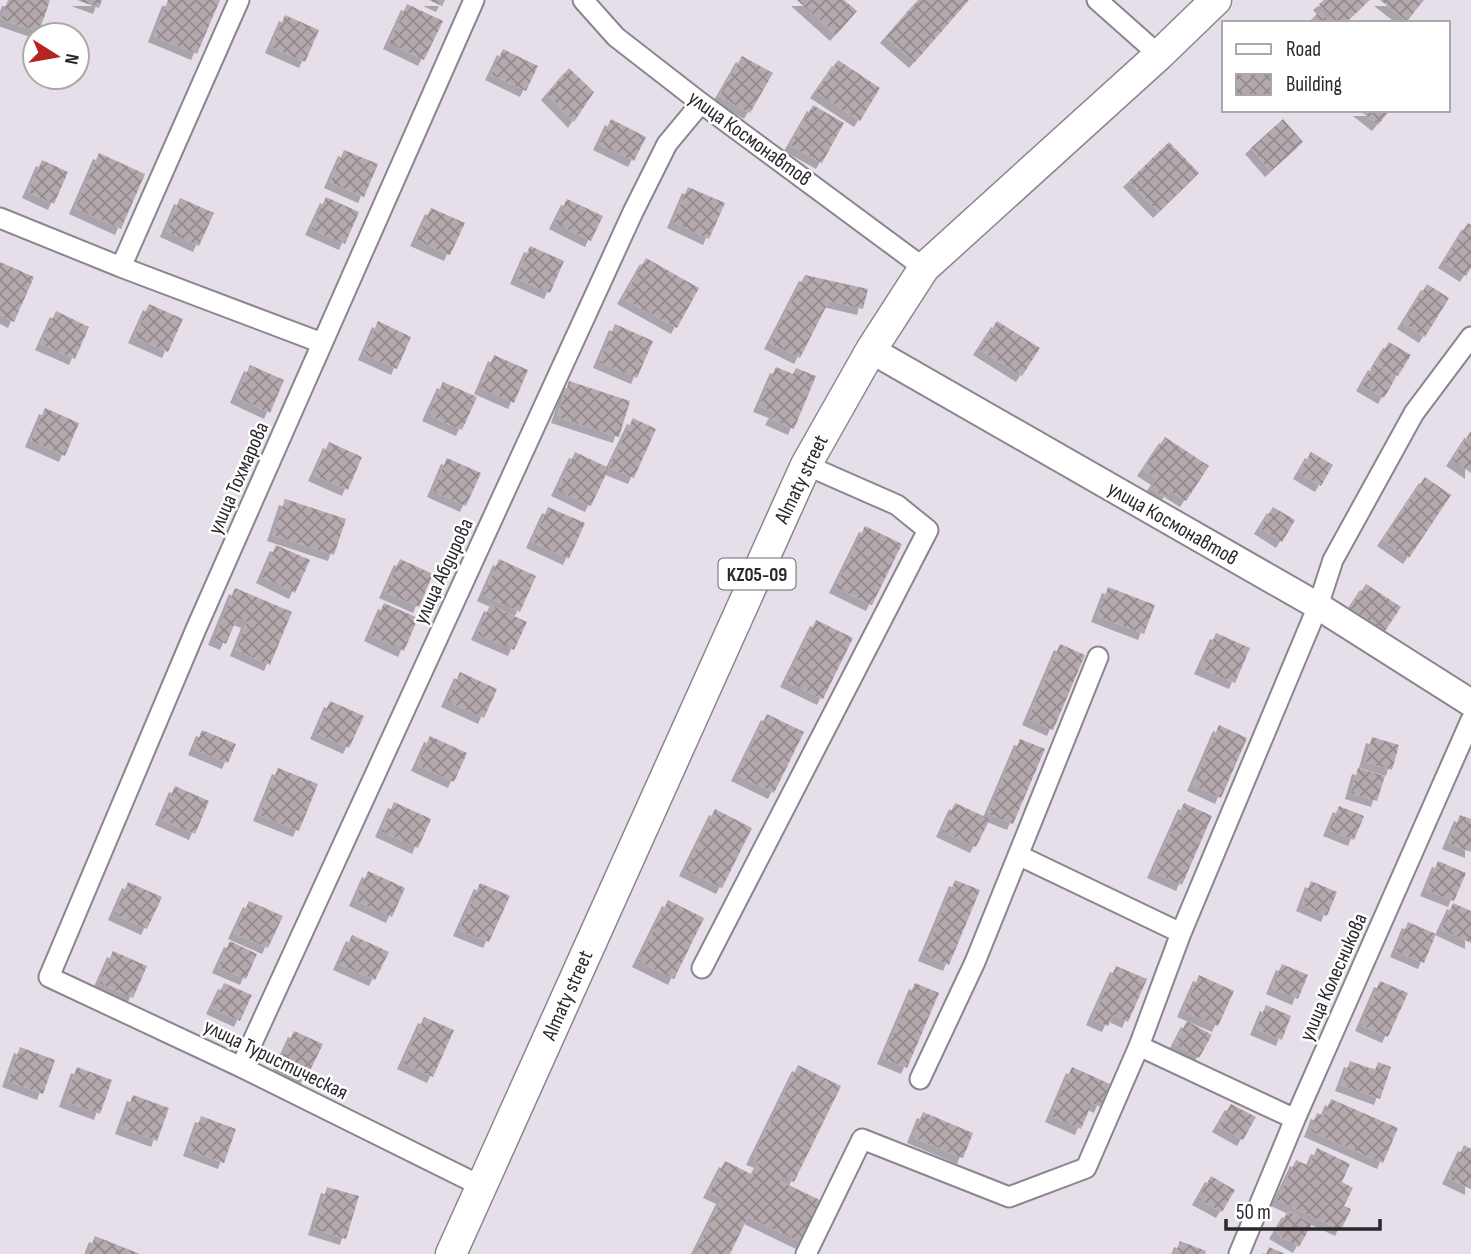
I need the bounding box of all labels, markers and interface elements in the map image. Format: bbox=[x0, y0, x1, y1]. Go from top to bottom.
north arrow bbox=[21, 21, 91, 91]
legend bbox=[1222, 21, 1450, 112]
text: Road bbox=[1286, 37, 1321, 62]
text: N bbox=[59, 52, 83, 66]
text: Building bbox=[1286, 72, 1342, 97]
street label: улица Космонавтов bbox=[683, 85, 816, 191]
street label: улица Тохмарова bbox=[203, 418, 274, 538]
street label: Almaty street bbox=[769, 431, 834, 529]
street label: улица Космонавтов bbox=[1103, 476, 1242, 571]
street label: улица Абдирова bbox=[408, 514, 479, 628]
road number: KZ05-09 bbox=[718, 558, 796, 590]
street label: улица Колесникова bbox=[1294, 909, 1373, 1045]
street label: Almaty street bbox=[536, 946, 598, 1045]
street label: улица Туристическая bbox=[200, 1014, 352, 1105]
scale bar bbox=[1226, 1188, 1380, 1232]
text: 50 m bbox=[1236, 1200, 1271, 1225]

